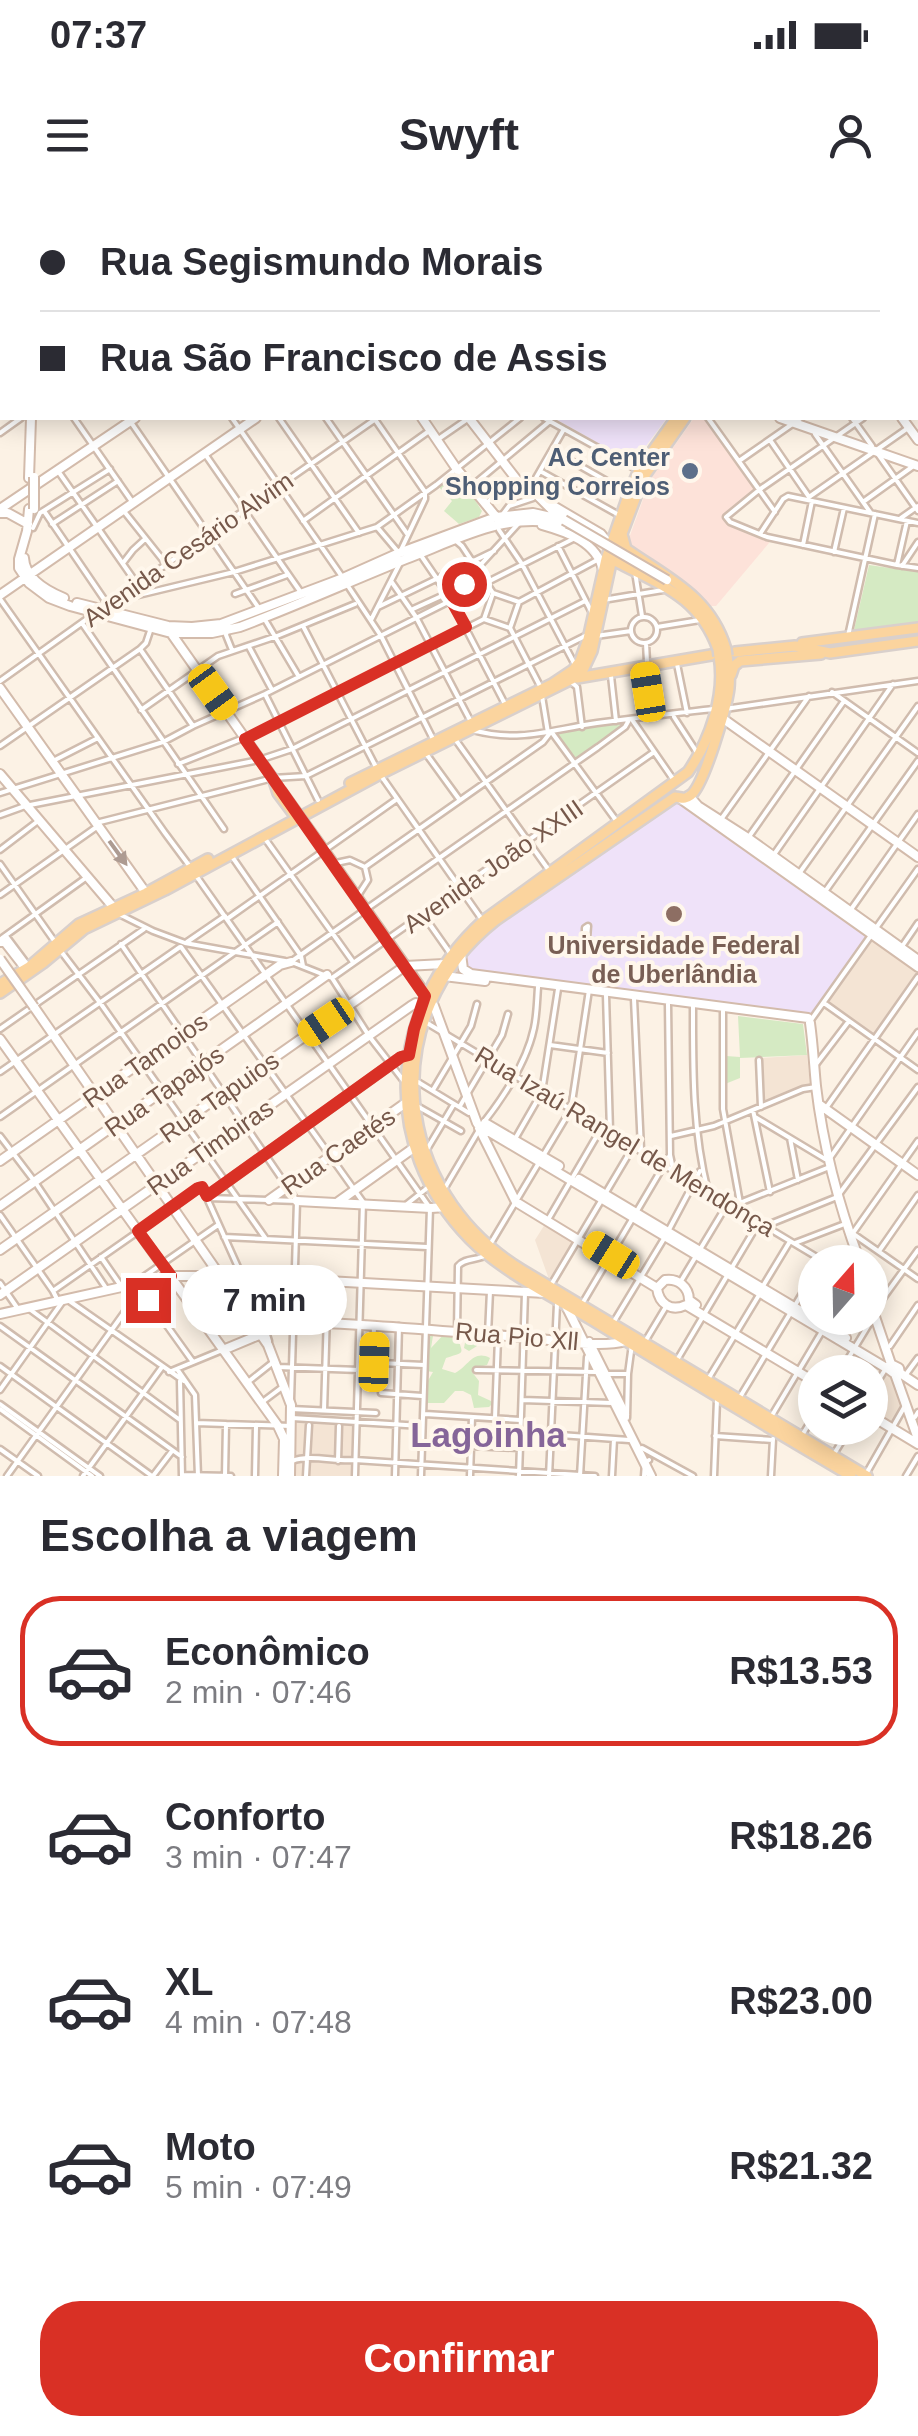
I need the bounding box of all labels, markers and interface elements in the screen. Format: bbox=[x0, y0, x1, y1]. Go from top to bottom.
text: 07:37 bbox=[50, 14, 147, 56]
icon: menu bbox=[40, 108, 95, 163]
icon: person bbox=[823, 108, 878, 163]
text: Swyft bbox=[399, 109, 519, 160]
text: Rua Segismundo Morais bbox=[100, 241, 543, 283]
text: Rua São Francisco de Assis bbox=[100, 337, 608, 379]
place label: AC Center Shopping Correios bbox=[445, 443, 670, 500]
marker: AC Center Shopping Correios bbox=[679, 460, 701, 482]
street label: Avenida Cesário Alvim bbox=[78, 466, 298, 632]
route start bbox=[442, 562, 487, 607]
car bbox=[183, 659, 243, 725]
car bbox=[628, 660, 668, 724]
street label: Avenida João XXIII bbox=[398, 794, 588, 938]
one-way arrow bbox=[107, 839, 127, 866]
marker: Universidade Federal de Uberlândia bbox=[663, 903, 685, 925]
place label: Universidade Federal de Uberlândia bbox=[548, 931, 800, 988]
car bbox=[293, 993, 359, 1051]
street label: Rua Tamoios bbox=[77, 1007, 213, 1113]
street label: Rua Tapajós bbox=[99, 1040, 229, 1142]
street label: Rua Izaú Rangel de Mendonça bbox=[470, 1040, 780, 1242]
street label: Rua Tapuios bbox=[154, 1046, 284, 1148]
street label: Rua Timbiras bbox=[142, 1093, 278, 1201]
street label: Rua Caetés bbox=[276, 1102, 400, 1200]
car bbox=[578, 1226, 644, 1284]
north arrow bbox=[798, 1245, 888, 1335]
map controls bbox=[798, 1245, 888, 1445]
callout: 7 min bbox=[183, 1265, 348, 1335]
route end bbox=[126, 1278, 171, 1323]
text: 7 min bbox=[223, 1282, 306, 1318]
street label: Rua Pio Xll bbox=[454, 1317, 580, 1355]
car bbox=[358, 1331, 390, 1393]
button: layers bbox=[798, 1355, 888, 1445]
district label: Lagoinha bbox=[410, 1415, 566, 1454]
text: Escolha a viagem bbox=[40, 1510, 418, 1561]
icon: car bbox=[45, 1626, 135, 1716]
text: Econômico bbox=[165, 1631, 370, 1673]
text: R$13.53 bbox=[729, 1650, 873, 1692]
text: 2 min · 07:46 bbox=[165, 1674, 352, 1710]
icon: car bbox=[45, 1791, 135, 1881]
text: Conforto bbox=[165, 1796, 325, 1838]
text: R$18.26 bbox=[729, 1815, 873, 1857]
text: 3 min · 07:47 bbox=[165, 1839, 352, 1875]
icon: car bbox=[45, 1956, 135, 2046]
text: XL bbox=[165, 1961, 214, 2003]
text: R$23.00 bbox=[729, 1980, 873, 2022]
text: 4 min · 07:48 bbox=[165, 2004, 352, 2040]
icon: car bbox=[45, 2121, 135, 2211]
text: Moto bbox=[165, 2126, 256, 2168]
text: R$21.32 bbox=[729, 2145, 873, 2187]
text: 5 min · 07:49 bbox=[165, 2169, 352, 2205]
button: Confirmar bbox=[40, 2301, 878, 2416]

